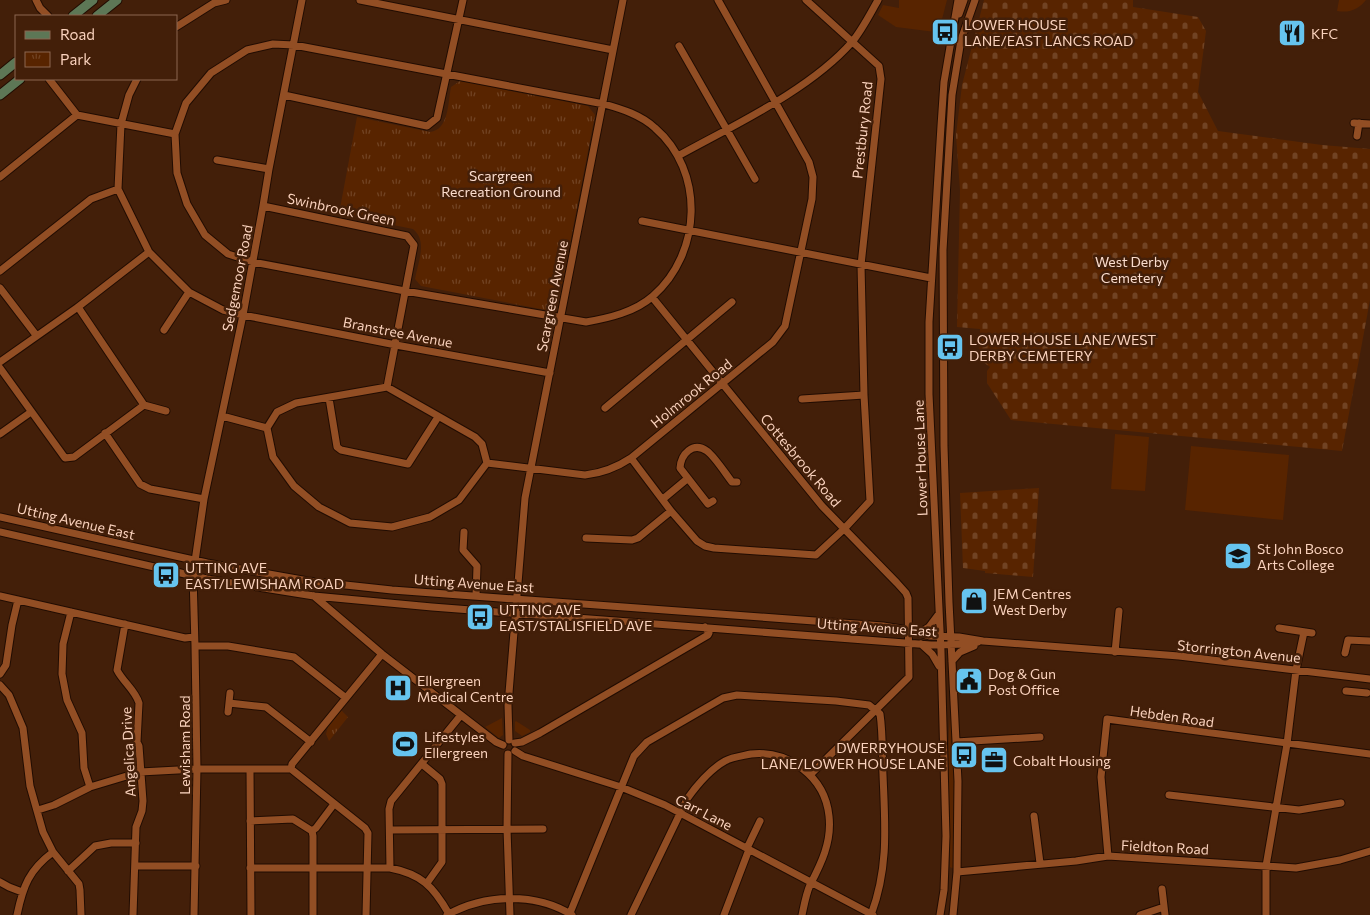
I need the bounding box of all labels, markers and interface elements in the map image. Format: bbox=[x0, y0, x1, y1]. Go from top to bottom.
legend bbox=[15, 15, 178, 80]
place label: LOWER HOUSE LANE/EAST LANCS ROAD bbox=[964, 16, 1133, 49]
bus stop icon: LOWER HOUSE LANE/EAST LANCS ROAD bbox=[930, 17, 960, 47]
restaurant icon: KFC bbox=[1277, 18, 1307, 48]
text: Road bbox=[60, 25, 95, 43]
place label: KFC bbox=[1311, 25, 1338, 42]
text: Park bbox=[60, 50, 91, 68]
street label: Prestbury Road bbox=[848, 80, 876, 180]
park label: Scargreen Recreation Ground bbox=[441, 167, 561, 200]
street label: Swinbrook Green bbox=[286, 189, 396, 229]
street label: Sedgemoor Road bbox=[218, 223, 256, 333]
street label: Scargreen Avenue bbox=[533, 239, 571, 353]
park label: West Derby Cemetery bbox=[1095, 253, 1169, 286]
street label: Branstree Avenue bbox=[342, 313, 454, 351]
place label: LOWER HOUSE LANE/WEST DERBY CEMETERY bbox=[969, 331, 1156, 364]
bus stop icon: LOWER HOUSE LANE/WEST DERBY CEMETERY bbox=[935, 332, 965, 362]
street label: Holmrook Road bbox=[647, 355, 735, 431]
street label: Lower House Lane bbox=[909, 399, 931, 517]
street label: Cottesbrook Road bbox=[757, 410, 845, 510]
street label: Utting Avenue East bbox=[15, 499, 137, 543]
place label: St John Bosco Arts College bbox=[1257, 540, 1344, 573]
school or university icon: St John Bosco Arts College bbox=[1223, 541, 1253, 571]
place label: UTTING AVE EAST/LEWISHAM ROAD bbox=[185, 559, 344, 592]
bus stop icon: UTTING AVE EAST/LEWISHAM ROAD bbox=[151, 560, 181, 590]
street label: Utting Avenue East bbox=[413, 570, 535, 596]
place label: JEM Centres West Derby bbox=[993, 585, 1071, 618]
shop icon: JEM Centres West Derby bbox=[959, 586, 989, 616]
place label: UTTING AVE EAST/STALISFIELD AVE bbox=[499, 601, 652, 634]
bus stop icon: UTTING AVE EAST/STALISFIELD AVE bbox=[465, 602, 495, 632]
street label: Utting Avenue East bbox=[816, 614, 938, 640]
street label: Storrington Avenue bbox=[1177, 636, 1301, 666]
place label: Dog & Gun Post Office bbox=[988, 665, 1060, 698]
public building icon: Dog & Gun Post Office bbox=[954, 666, 984, 696]
place label: Ellergreen Medical Centre bbox=[417, 672, 513, 705]
hospital icon: Ellergreen Medical Centre bbox=[383, 673, 413, 703]
street label: Lewisham Road bbox=[176, 695, 193, 795]
street label: Hebden Road bbox=[1129, 702, 1215, 730]
street label: Angelica Drive bbox=[117, 706, 139, 798]
place label: Lifestyles Ellergreen bbox=[424, 728, 488, 761]
sports icon: Lifestyles Ellergreen bbox=[390, 729, 420, 759]
place label: DWERRYHOUSE LANE/LOWER HOUSE LANE bbox=[761, 739, 945, 772]
bus stop icon: DWERRYHOUSE LANE/LOWER HOUSE LANE bbox=[949, 740, 979, 770]
office icon: Cobalt Housing bbox=[979, 745, 1009, 775]
place label: Cobalt Housing bbox=[1013, 752, 1111, 769]
street label: Carr Lane bbox=[673, 790, 735, 834]
street label: Fieldton Road bbox=[1121, 836, 1209, 858]

